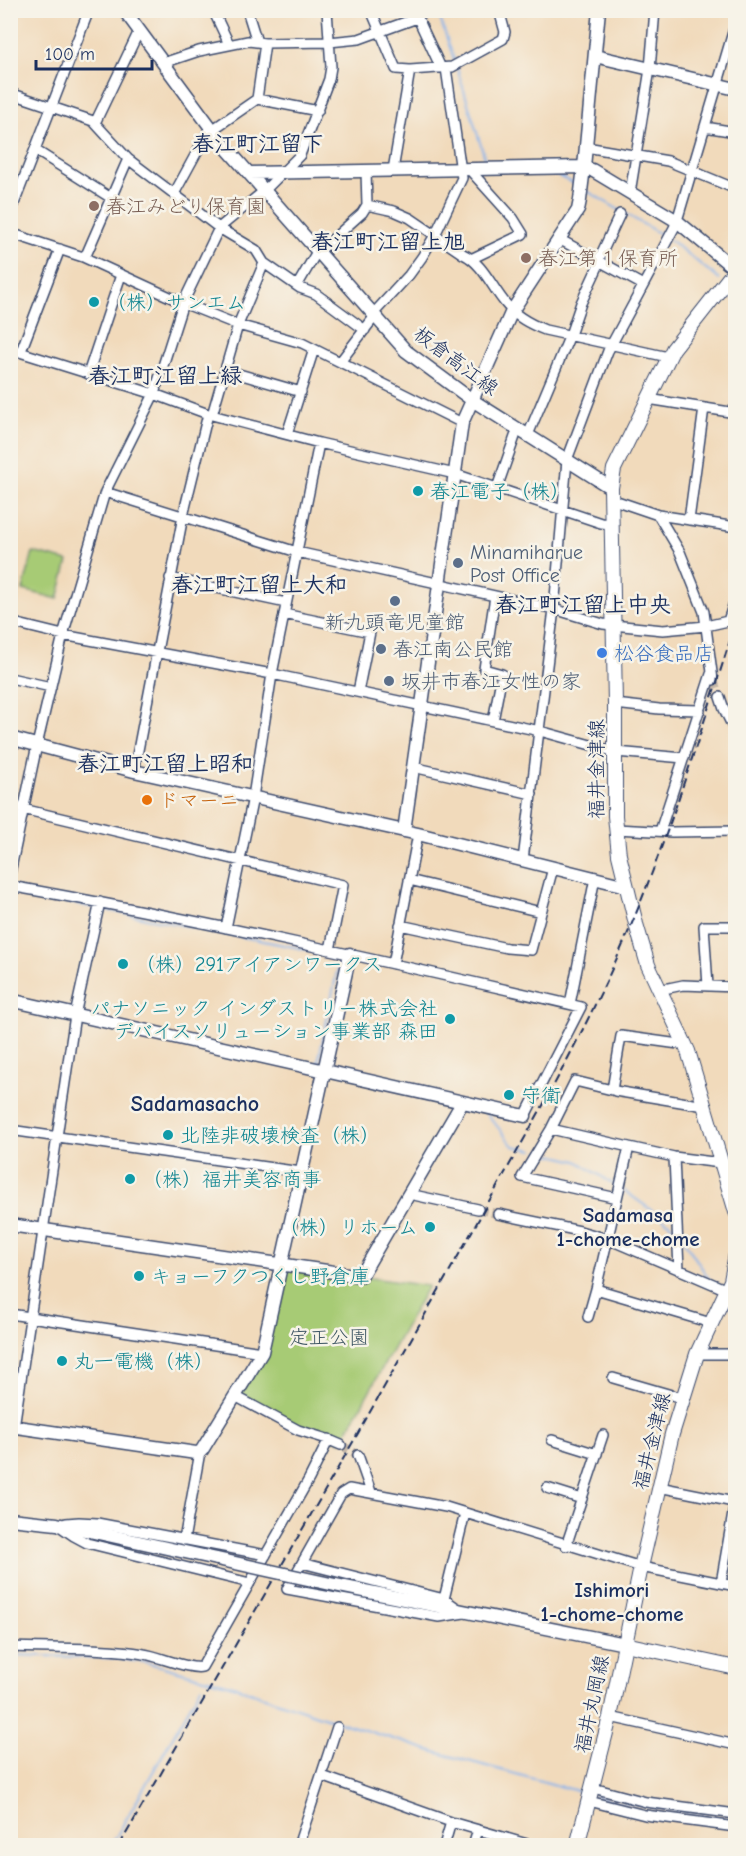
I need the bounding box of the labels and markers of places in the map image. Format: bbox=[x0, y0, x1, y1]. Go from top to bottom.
place label: 春江みどり保育園 bbox=[106, 195, 266, 218]
marker: 春江みどり保育園 bbox=[87, 199, 101, 213]
place label: 春江第１保育所 bbox=[538, 247, 678, 270]
marker: 春江第１保育所 bbox=[519, 251, 533, 265]
place label: （株）サンエム bbox=[106, 291, 246, 314]
marker: （株）サンエム bbox=[87, 295, 101, 309]
place label: 春江電子（株） bbox=[430, 480, 570, 503]
marker: 春江電子（株） bbox=[411, 484, 425, 498]
place label: Minamiharue Post Office bbox=[470, 541, 583, 587]
marker: Minamiharue Post Office bbox=[451, 556, 465, 570]
marker: 新九頭竜児童館 bbox=[388, 594, 402, 608]
place label: 新九頭竜児童館 bbox=[325, 611, 465, 634]
place label: 春江南公民館 bbox=[393, 638, 513, 661]
marker: 春江南公民館 bbox=[374, 642, 388, 656]
place label: 松谷食品店 bbox=[614, 642, 714, 665]
marker: 松谷食品店 bbox=[595, 646, 609, 660]
place label: 坂井市春江女性の家 bbox=[401, 670, 581, 693]
marker: 坂井市春江女性の家 bbox=[382, 674, 396, 688]
place label: ドマーニ bbox=[159, 789, 239, 812]
marker: ドマーニ bbox=[140, 793, 154, 807]
place label: （株）291アイアンワークス bbox=[135, 953, 382, 976]
marker: （株）291アイアンワークス bbox=[116, 957, 130, 971]
place label: パナソニック インダストリー株式会社 デバイスソリューション事業部 森田 bbox=[91, 997, 438, 1043]
marker: パナソニック インダストリー株式会社 デバイスソリューション事業部 森田 bbox=[443, 1012, 457, 1026]
place label: 守衛 bbox=[521, 1084, 561, 1107]
marker: 守衛 bbox=[502, 1088, 516, 1102]
place label: 北陸非破壊検査（株） bbox=[180, 1124, 380, 1147]
marker: 北陸非破壊検査（株） bbox=[161, 1128, 175, 1142]
place label: （株）福井美容商事 bbox=[142, 1168, 322, 1191]
marker: （株）福井美容商事 bbox=[123, 1172, 137, 1186]
place label: （株）リホーム bbox=[279, 1216, 418, 1239]
marker: （株）リホーム bbox=[423, 1220, 437, 1234]
place label: キョーフクつくし野倉庫 bbox=[151, 1265, 370, 1288]
marker: キョーフクつくし野倉庫 bbox=[132, 1269, 146, 1283]
place label: 丸一電機（株） bbox=[74, 1350, 214, 1373]
marker: 丸一電機（株） bbox=[55, 1354, 69, 1368]

